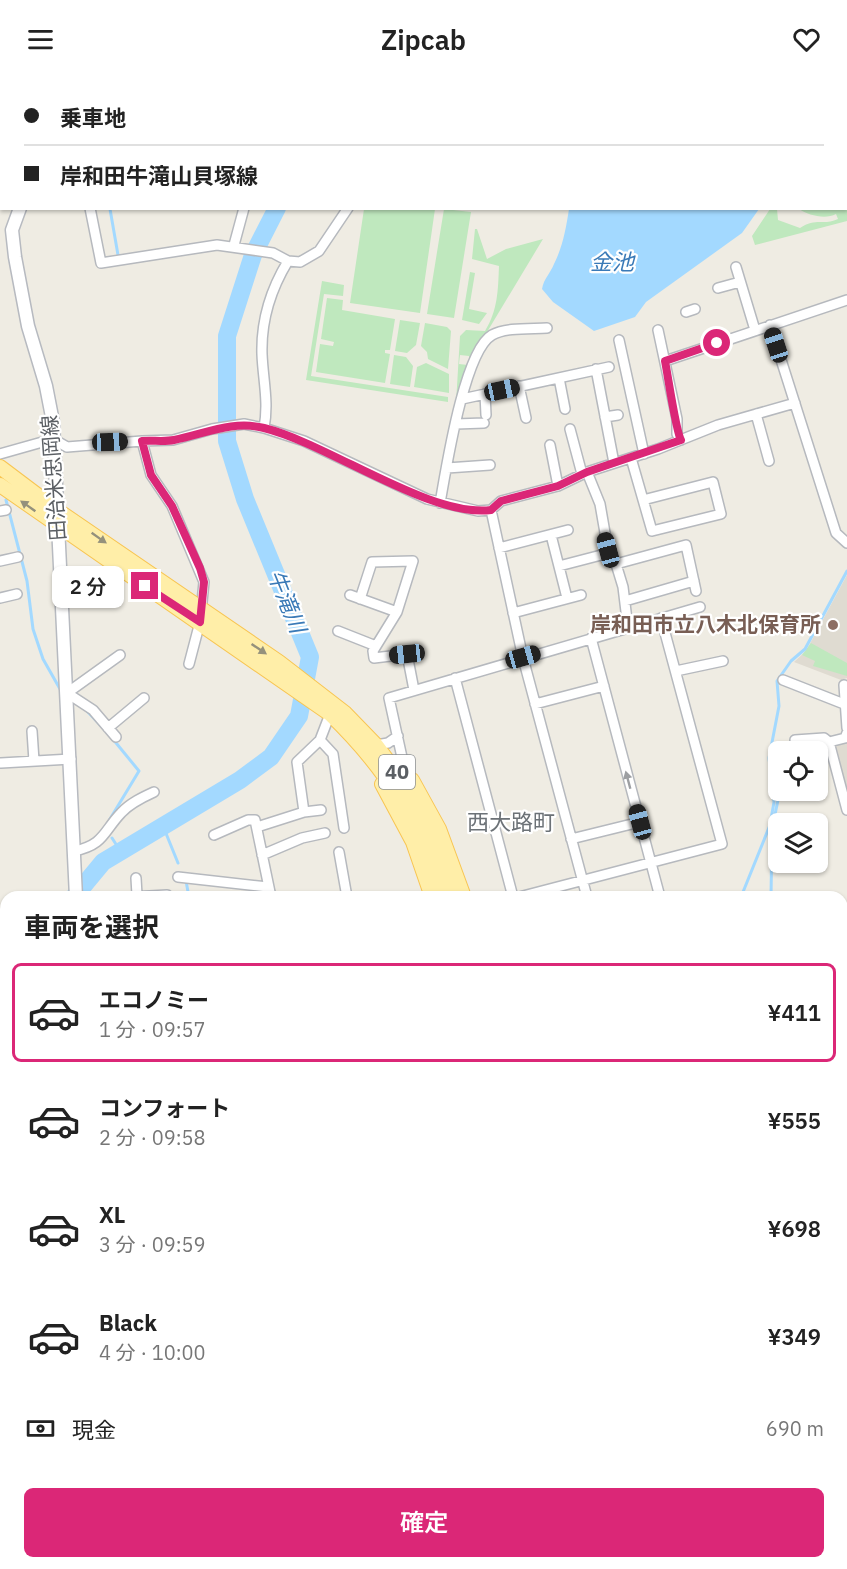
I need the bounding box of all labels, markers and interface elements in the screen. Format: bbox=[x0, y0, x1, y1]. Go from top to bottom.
text: Zipcab bbox=[381, 22, 466, 57]
icon: menu bbox=[24, 23, 57, 56]
icon: heart bbox=[790, 23, 823, 56]
text: 乗車地 bbox=[60, 103, 126, 132]
text: 岸和田牛滝山貝塚線 bbox=[60, 161, 258, 190]
water label: 金池 bbox=[590, 247, 636, 276]
car bbox=[762, 325, 790, 365]
route start bbox=[703, 329, 730, 356]
car bbox=[483, 377, 521, 403]
street label: 田治米忠岡線 bbox=[35, 414, 71, 542]
car bbox=[92, 432, 128, 452]
one-way arrow bbox=[20, 501, 36, 512]
car bbox=[595, 530, 621, 570]
one-way arrow bbox=[90, 532, 106, 544]
callout: 2 分 bbox=[52, 565, 124, 607]
water label: 牛滝川 bbox=[262, 565, 314, 639]
route end bbox=[131, 572, 158, 599]
text: 2 分 bbox=[70, 573, 106, 600]
place label: 岸和田市立八木北保育所 bbox=[590, 610, 821, 638]
marker: 岸和田市立八木北保育所 bbox=[826, 618, 840, 632]
one-way arrow bbox=[251, 643, 267, 655]
car bbox=[388, 643, 426, 665]
car bbox=[503, 643, 543, 671]
map controls bbox=[768, 741, 828, 873]
button: locate bbox=[768, 741, 828, 801]
road number: 40 bbox=[379, 755, 415, 789]
one-way arrow bbox=[623, 770, 633, 789]
car bbox=[627, 802, 653, 842]
district label: 西大路町 bbox=[467, 807, 555, 836]
button: layers bbox=[768, 813, 828, 873]
text: 車両を選択 bbox=[24, 909, 159, 944]
text: エコノミー bbox=[99, 985, 209, 1014]
icon: car bbox=[27, 986, 81, 1040]
text: ¥411 bbox=[767, 998, 821, 1027]
text: 1 分 · 09:57 bbox=[99, 1016, 206, 1043]
text: コンフォート bbox=[99, 1093, 230, 1122]
icon: car bbox=[27, 1094, 81, 1148]
text: ¥555 bbox=[767, 1106, 821, 1135]
text: 2 分 · 09:58 bbox=[99, 1124, 206, 1151]
text: XL bbox=[99, 1200, 125, 1229]
icon: car bbox=[27, 1202, 81, 1256]
text: ¥698 bbox=[767, 1214, 821, 1243]
text: 3 分 · 09:59 bbox=[99, 1231, 206, 1258]
text: Black bbox=[99, 1308, 157, 1337]
icon: car bbox=[27, 1310, 81, 1364]
text: ¥349 bbox=[767, 1322, 821, 1351]
text: 4 分 · 10:00 bbox=[99, 1339, 206, 1366]
icon: cash bbox=[24, 1412, 57, 1445]
text: 現金 bbox=[72, 1415, 116, 1444]
text: 690 m bbox=[766, 1415, 824, 1442]
button: 確定 bbox=[24, 1488, 824, 1557]

